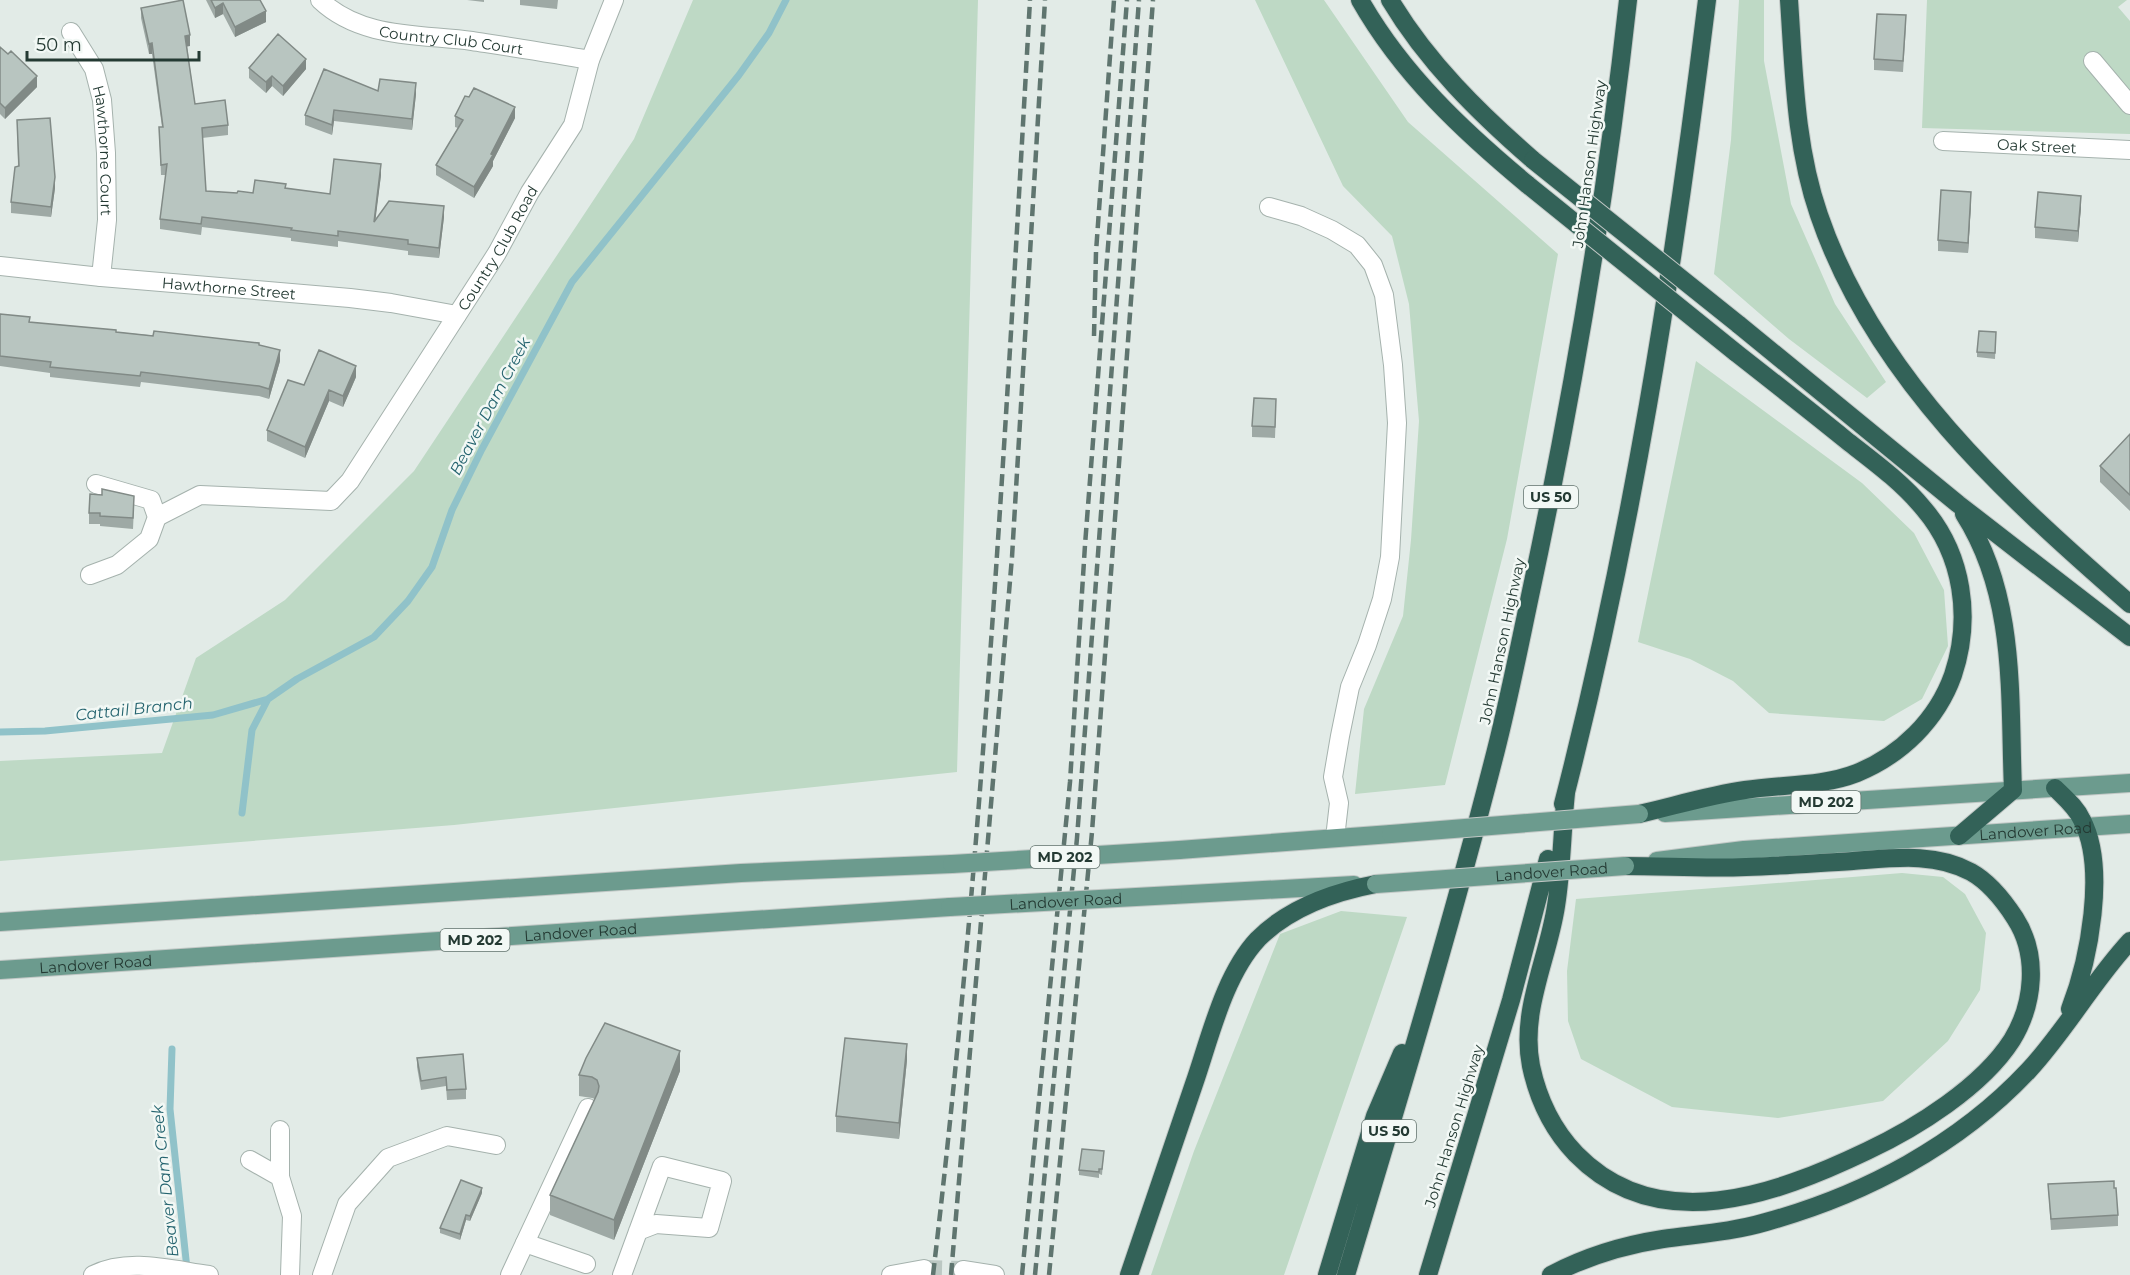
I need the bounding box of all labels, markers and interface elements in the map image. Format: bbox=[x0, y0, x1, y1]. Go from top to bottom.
street label: Country Club Court bbox=[378, 21, 525, 58]
scale bar bbox=[27, 24, 200, 62]
text: 50 m bbox=[36, 34, 82, 56]
street label: John Hanson Highway bbox=[1568, 78, 1610, 250]
street label: Hawthorne Court bbox=[89, 83, 116, 216]
street label: Oak Street bbox=[1997, 134, 2077, 157]
street label: Country Club Road bbox=[453, 181, 541, 314]
street label: Hawthorne Street bbox=[161, 273, 297, 303]
water label: Beaver Dam Creek bbox=[446, 333, 535, 478]
road number: US 50 bbox=[1524, 486, 1578, 508]
street label: John Hanson Highway bbox=[1475, 555, 1529, 727]
water label: Cattail Branch bbox=[74, 693, 194, 725]
road number: MD 202 bbox=[1792, 791, 1860, 813]
street label: Landover Road bbox=[1978, 817, 2093, 844]
road number: MD 202 bbox=[1030, 846, 1100, 868]
street label: Landover Road bbox=[1494, 858, 1609, 885]
street label: Landover Road bbox=[1009, 888, 1123, 913]
street label: Landover Road bbox=[524, 918, 638, 945]
road number: MD 202 bbox=[440, 929, 510, 951]
street label: Landover Road bbox=[39, 950, 153, 977]
street label: John Hanson Highway bbox=[1420, 1041, 1488, 1211]
water label: Beaver Dam Creek bbox=[147, 1102, 182, 1258]
road number: US 50 bbox=[1362, 1120, 1416, 1142]

